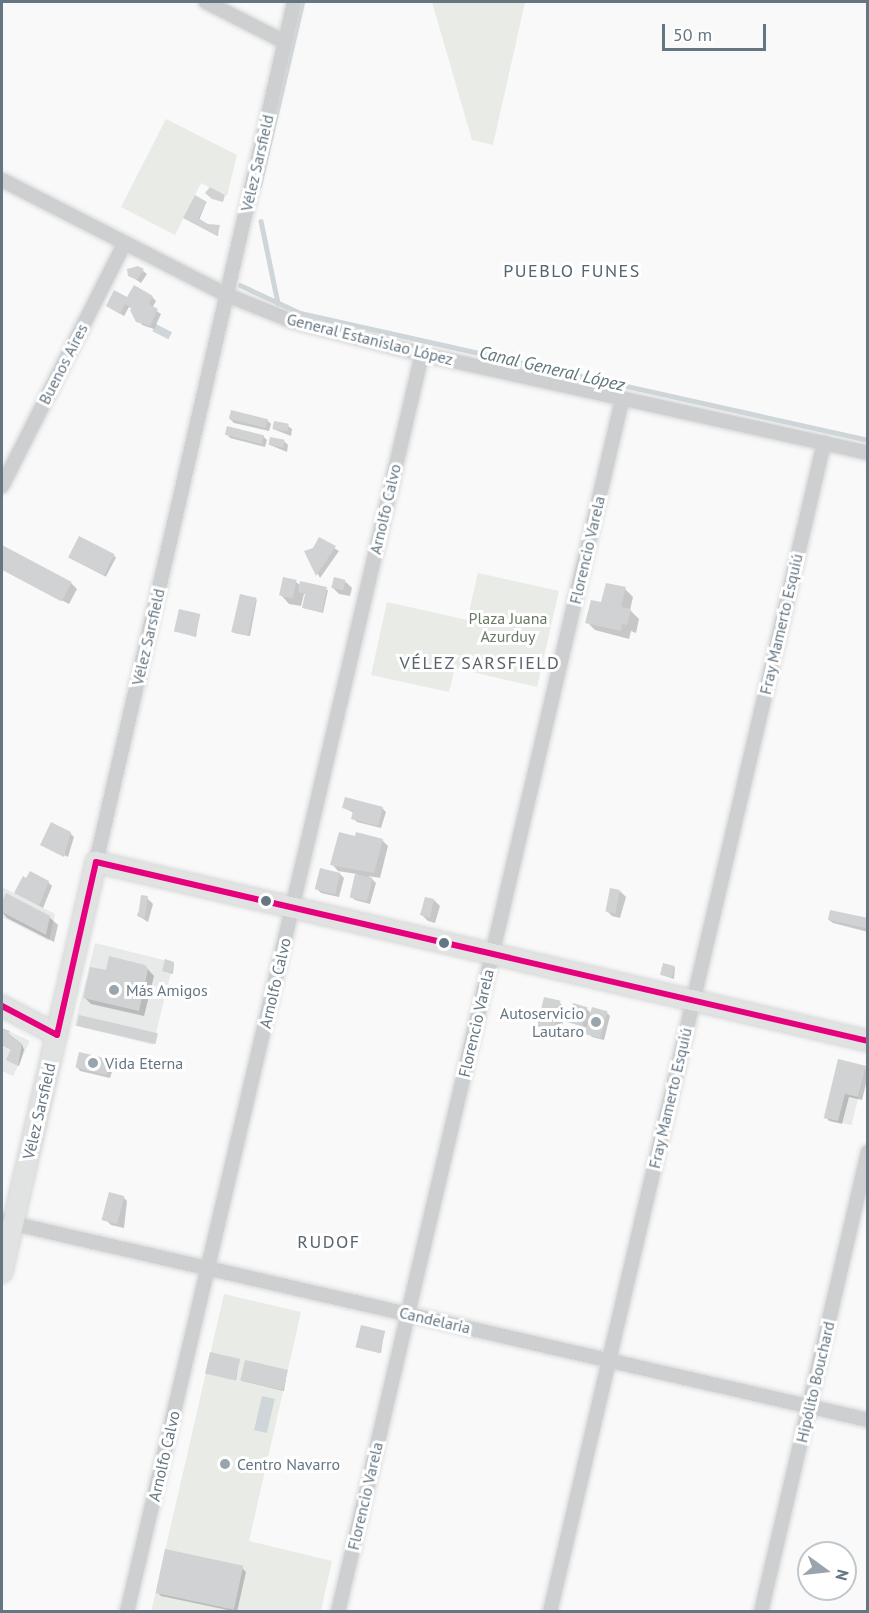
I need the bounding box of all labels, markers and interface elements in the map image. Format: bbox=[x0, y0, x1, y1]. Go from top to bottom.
scale bar bbox=[665, 12, 768, 50]
text: 50 m bbox=[673, 23, 712, 46]
street label: Vélez Sarsfield bbox=[237, 113, 277, 213]
district label: PUEBLO FUNES bbox=[503, 260, 641, 282]
street label: General Estanislao López bbox=[285, 309, 455, 369]
street label: Buenos Aires bbox=[34, 320, 92, 408]
water label: Canal General López bbox=[477, 342, 627, 396]
street label: Arnolfo Calvo bbox=[365, 462, 405, 556]
street label: Florencio Varela bbox=[565, 494, 609, 606]
street label: Fray Mamerto Esquiú bbox=[755, 551, 807, 697]
street label: Vélez Sarsfield bbox=[128, 587, 168, 687]
park label: Plaza Juana Azurduy bbox=[469, 608, 547, 646]
district label: VÉLEZ SARSFIELD bbox=[399, 652, 561, 674]
unlabelled marker bbox=[260, 895, 272, 907]
street label: Arnolfo Calvo bbox=[255, 936, 295, 1030]
unlabelled marker bbox=[438, 937, 450, 949]
street label: Florencio Varela bbox=[454, 967, 498, 1079]
place label: Más Amigos bbox=[126, 980, 208, 1000]
marker: Más Amigos bbox=[107, 983, 121, 997]
place label: Autoservicio Lautaro bbox=[500, 1003, 584, 1041]
marker: Autoservicio Lautaro bbox=[589, 1015, 603, 1029]
street label: Fray Mamerto Esquiú bbox=[644, 1025, 696, 1171]
place label: Vida Eterna bbox=[105, 1053, 183, 1073]
marker: Vida Eterna bbox=[86, 1056, 100, 1070]
street label: Vélez Sarsfield bbox=[19, 1061, 59, 1161]
district label: RUDOF bbox=[297, 1231, 361, 1253]
street label: Candelaria bbox=[397, 1302, 473, 1338]
street label: Hipólito Bouchard bbox=[792, 1320, 838, 1444]
street label: Arnolfo Calvo bbox=[144, 1409, 184, 1503]
street label: Florencio Varela bbox=[343, 1440, 387, 1552]
place label: Centro Navarro bbox=[237, 1454, 340, 1474]
marker: Centro Navarro bbox=[218, 1457, 232, 1471]
north arrow bbox=[797, 1541, 857, 1601]
text: N bbox=[831, 1567, 853, 1583]

